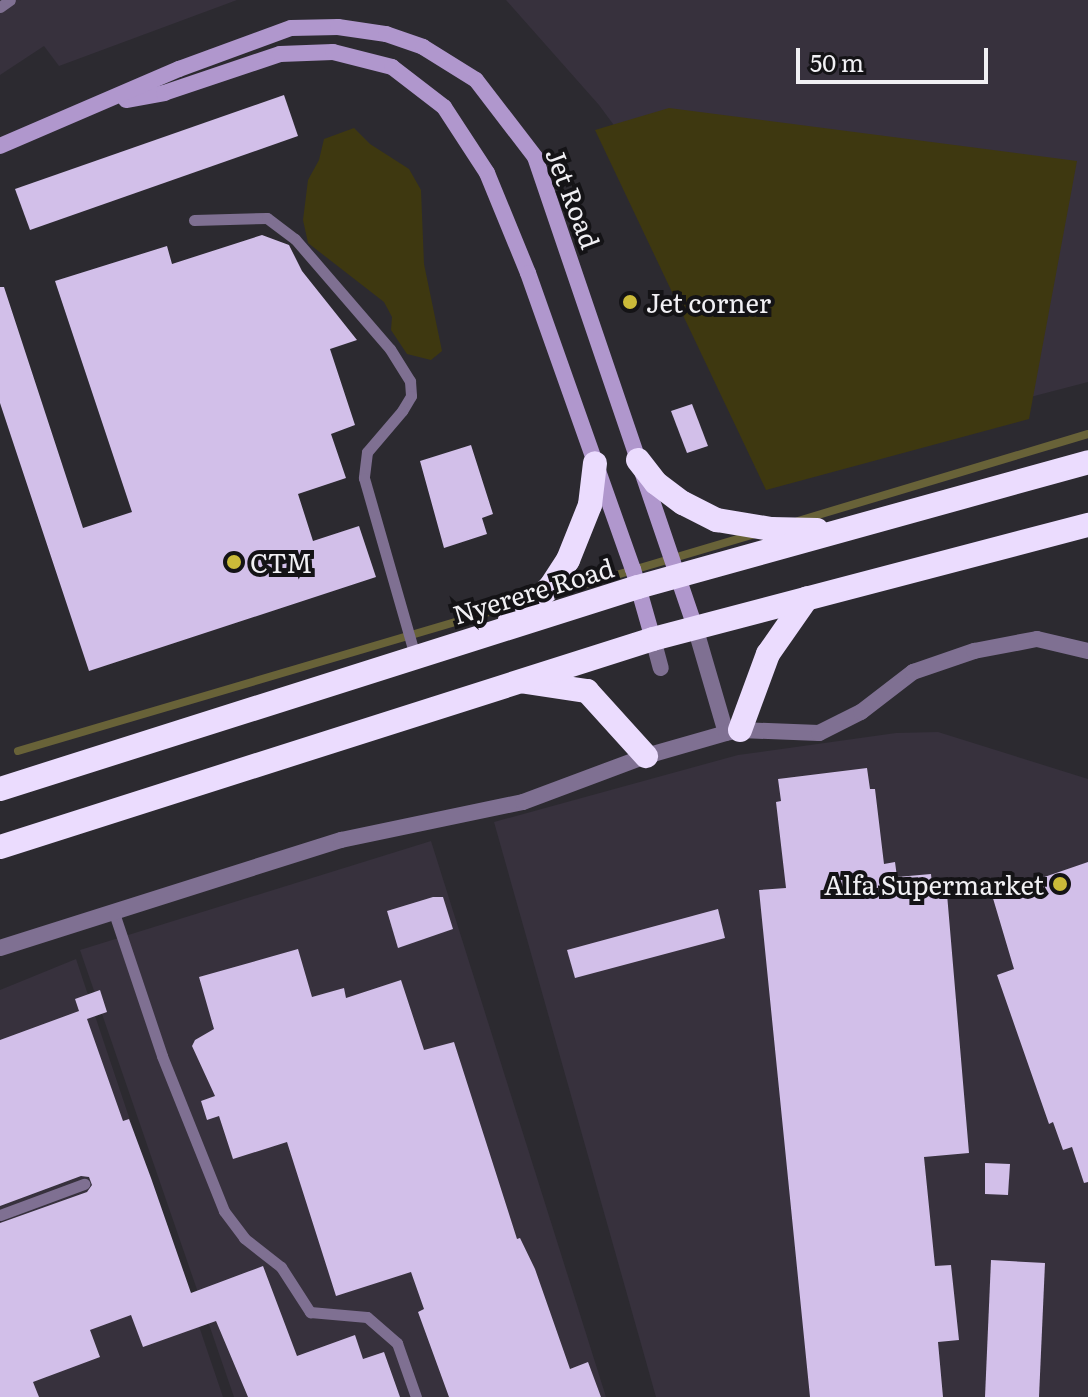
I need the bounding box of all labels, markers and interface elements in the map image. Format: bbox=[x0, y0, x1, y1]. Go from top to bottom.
scale bar bbox=[800, 32, 992, 82]
text: 50 m bbox=[810, 44, 864, 79]
street label: Jet Road bbox=[541, 143, 607, 253]
place label: Jet corner bbox=[646, 286, 771, 318]
marker: Jet corner bbox=[621, 293, 639, 311]
place label: CTM bbox=[250, 546, 312, 578]
street label: Nyerere Road bbox=[449, 551, 617, 629]
marker: CTM bbox=[225, 553, 243, 571]
place label: Alfa Supermarket bbox=[824, 868, 1044, 900]
marker: Alfa Supermarket bbox=[1051, 875, 1069, 893]

